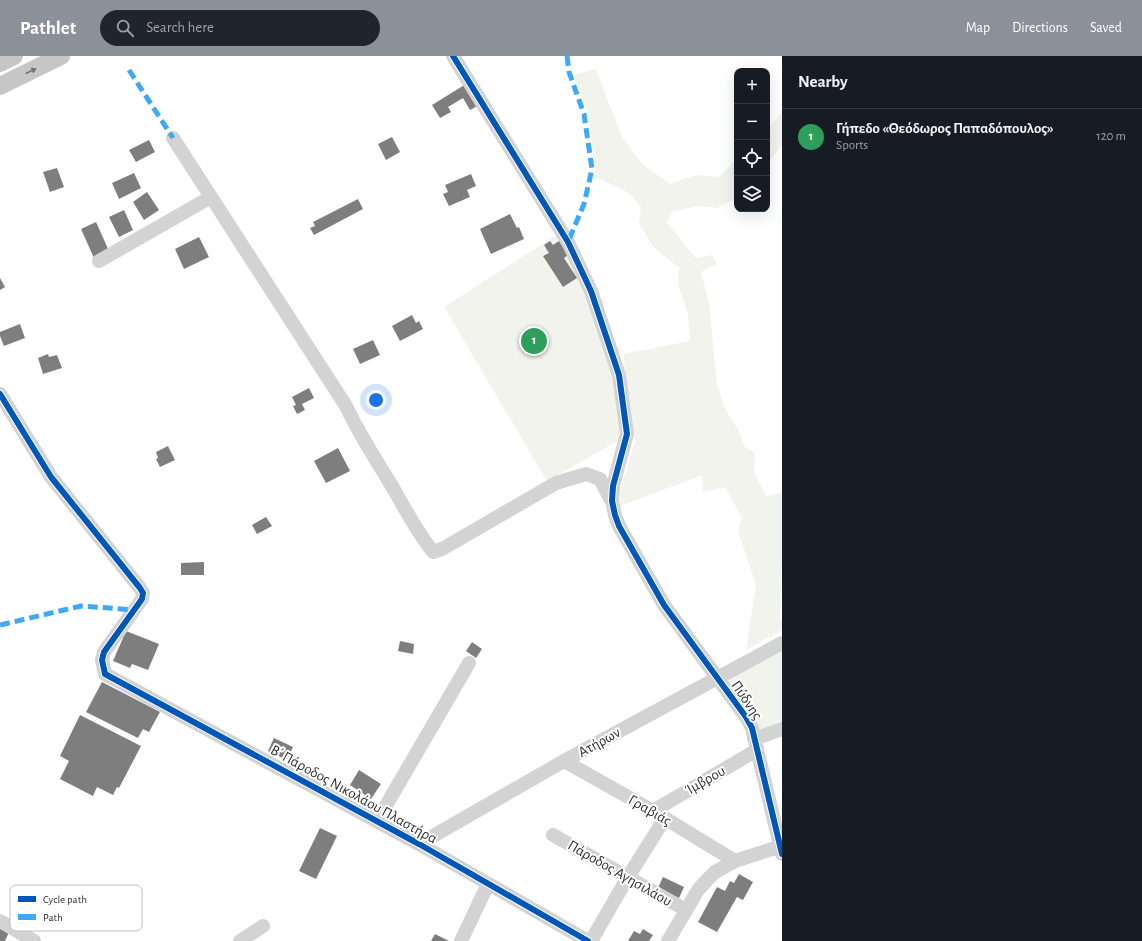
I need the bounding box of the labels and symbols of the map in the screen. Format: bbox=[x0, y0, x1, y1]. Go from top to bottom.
one-way arrow bbox=[25, 68, 36, 74]
pin: 1 bbox=[521, 326, 547, 356]
your location bbox=[366, 390, 386, 410]
street label: Πύδνης bbox=[728, 678, 765, 723]
street label: Ατήρων bbox=[576, 725, 623, 760]
street label: Β΄ Πάροδος Νικολάου Πλαστήρα bbox=[268, 742, 440, 847]
street label: Ίμβρου bbox=[683, 763, 728, 798]
street label: Γραβιάς bbox=[626, 792, 674, 829]
street label: Πάροδος Αγησιλάου bbox=[565, 838, 674, 909]
legend bbox=[10, 885, 142, 931]
text: Cycle path bbox=[43, 894, 87, 905]
text: Path bbox=[43, 912, 63, 923]

